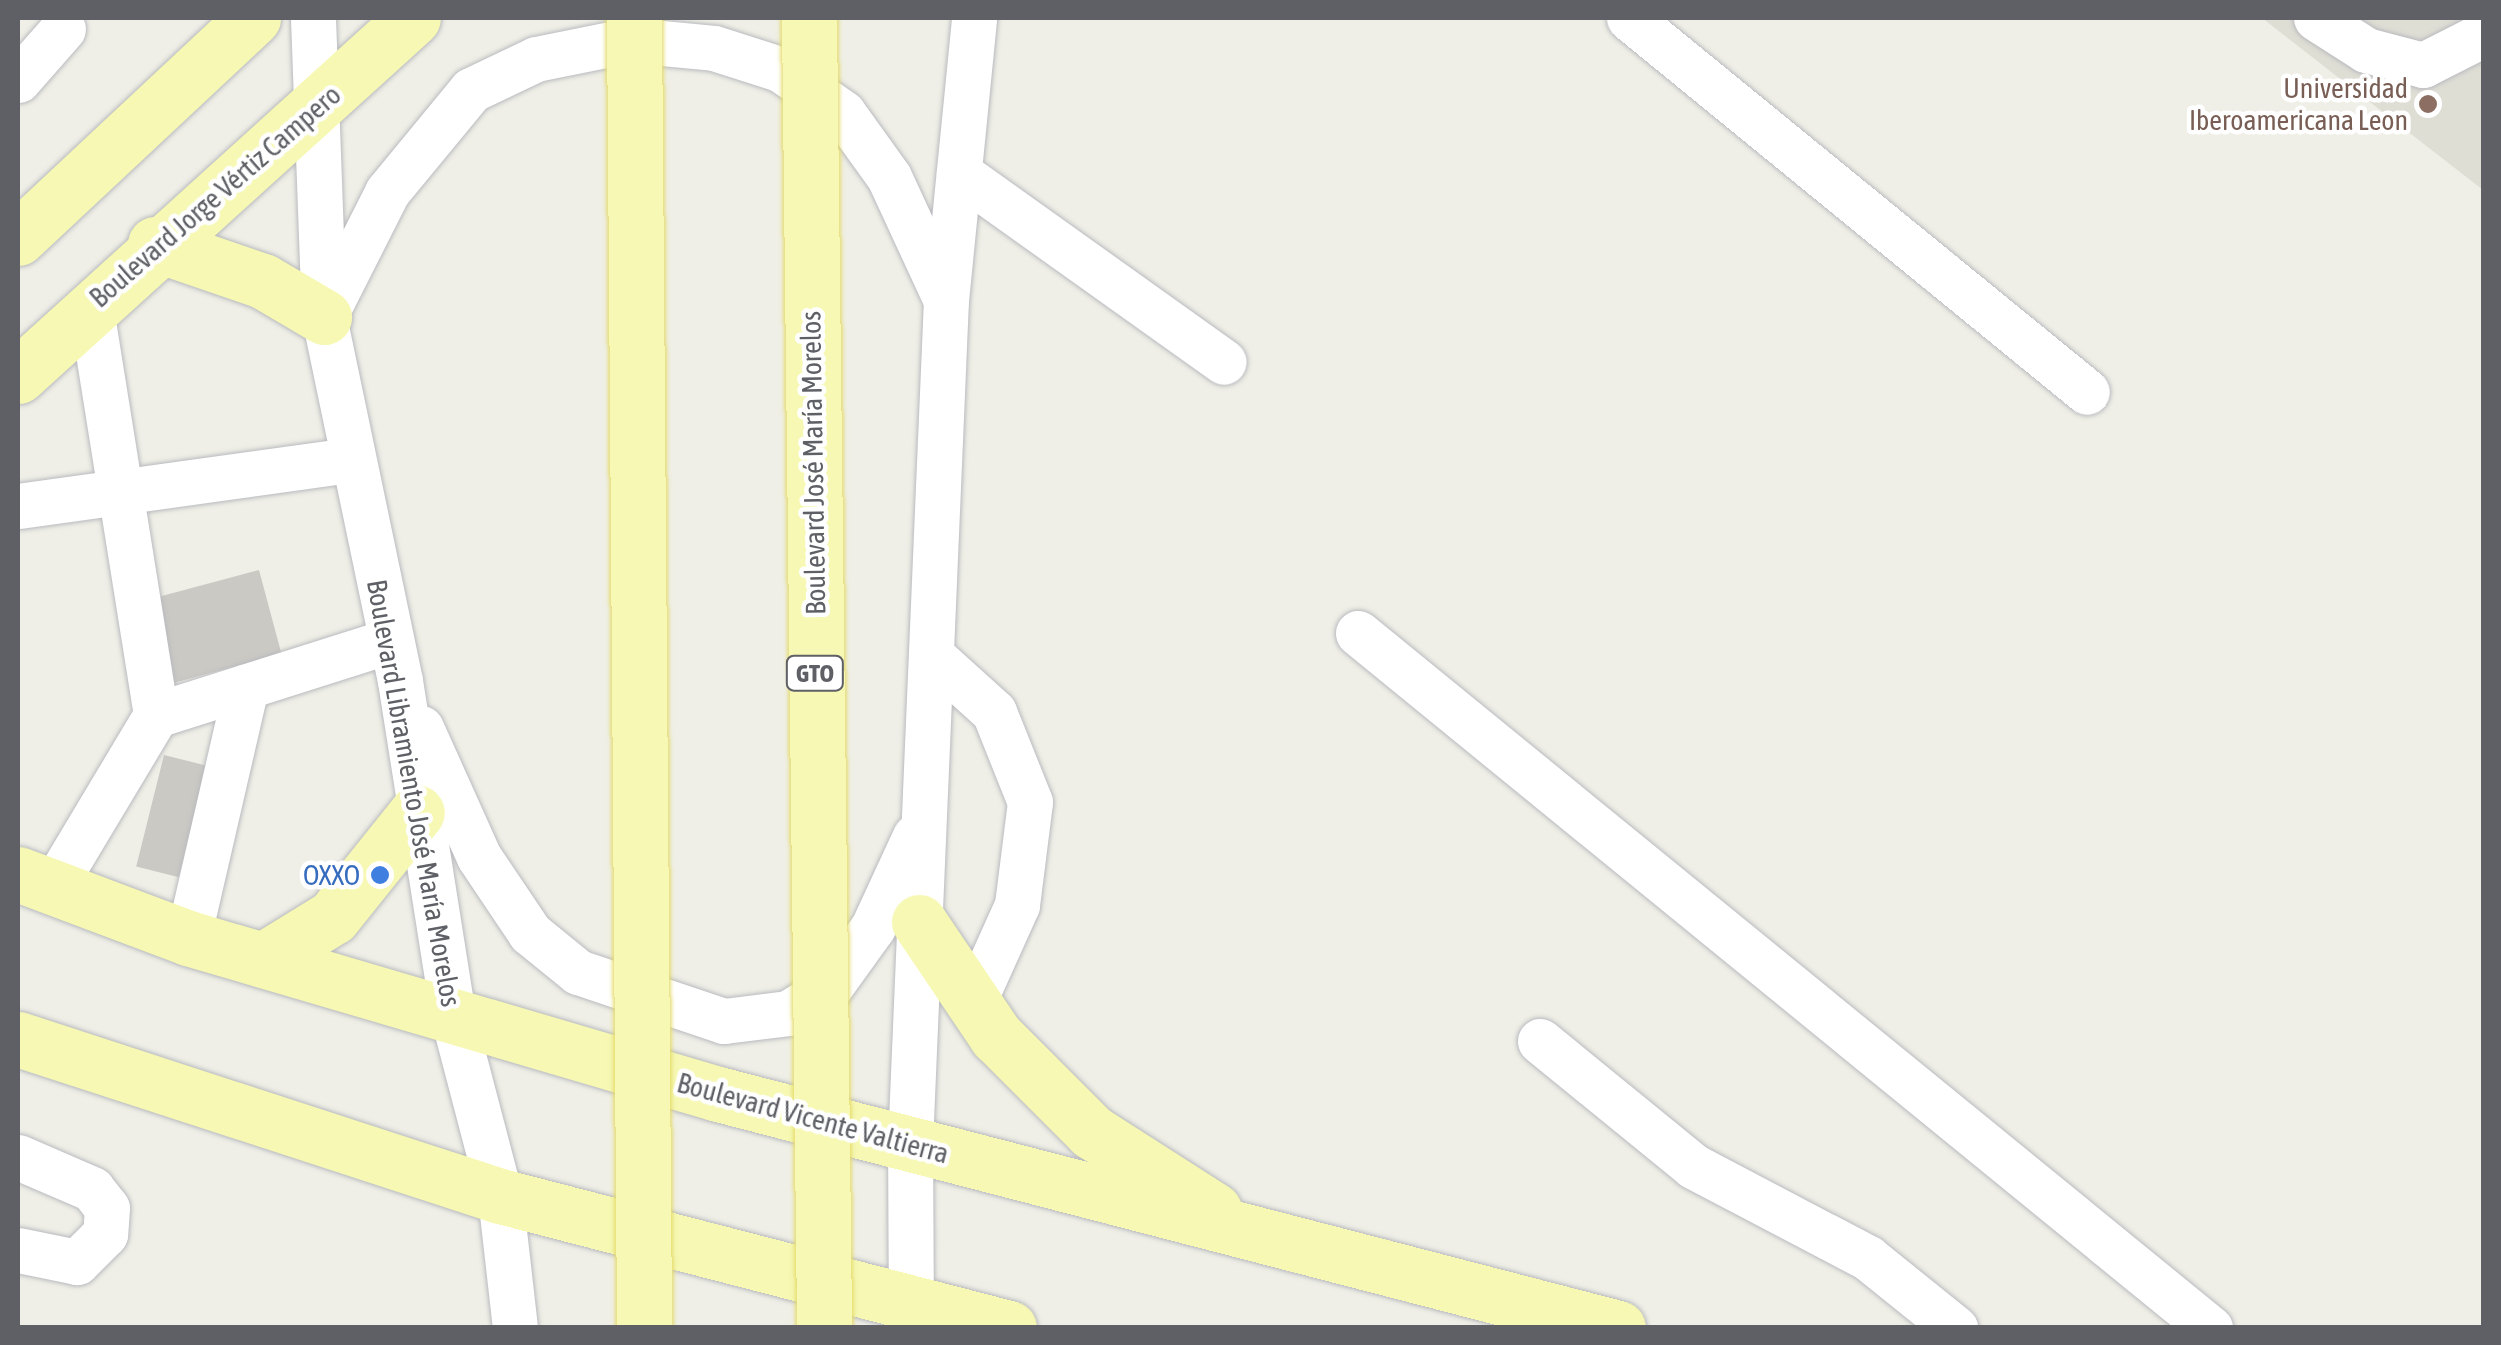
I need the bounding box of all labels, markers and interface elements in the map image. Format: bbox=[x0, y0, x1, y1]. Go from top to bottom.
place label: Universidad Iberoamericana Leon bbox=[2189, 71, 2408, 137]
street label: Boulevard Jorge Vértiz Campero bbox=[83, 78, 347, 314]
marker: Universidad Iberoamericana Leon bbox=[2417, 93, 2439, 115]
street label: Boulevard José María Morelos bbox=[794, 311, 832, 615]
street label: Boulevard Libramiento José María Morelos bbox=[360, 577, 468, 1009]
road number: GTO bbox=[785, 653, 845, 693]
place label: OXXO bbox=[303, 858, 360, 892]
marker: OXXO bbox=[369, 864, 391, 886]
street label: Boulevard Vicente Valtierra bbox=[674, 1066, 952, 1170]

